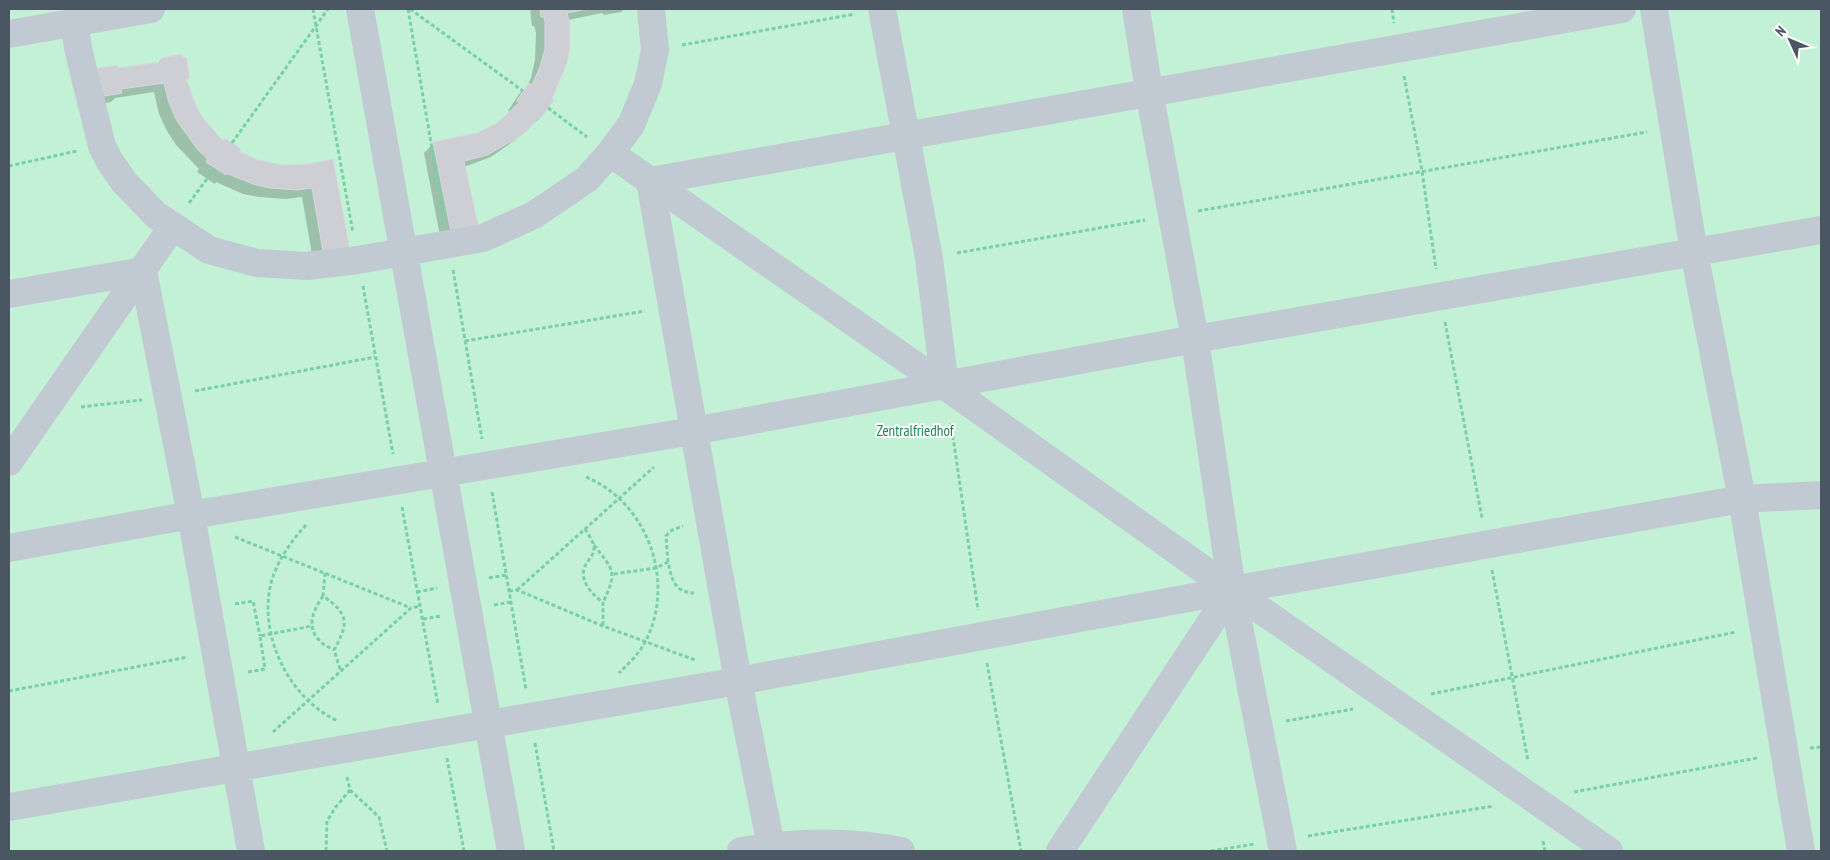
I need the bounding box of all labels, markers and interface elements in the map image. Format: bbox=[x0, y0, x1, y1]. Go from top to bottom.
north arrow bbox=[1765, 15, 1815, 65]
text: N bbox=[1772, 22, 1790, 40]
park label: Zentralfriedhof bbox=[876, 421, 955, 440]

